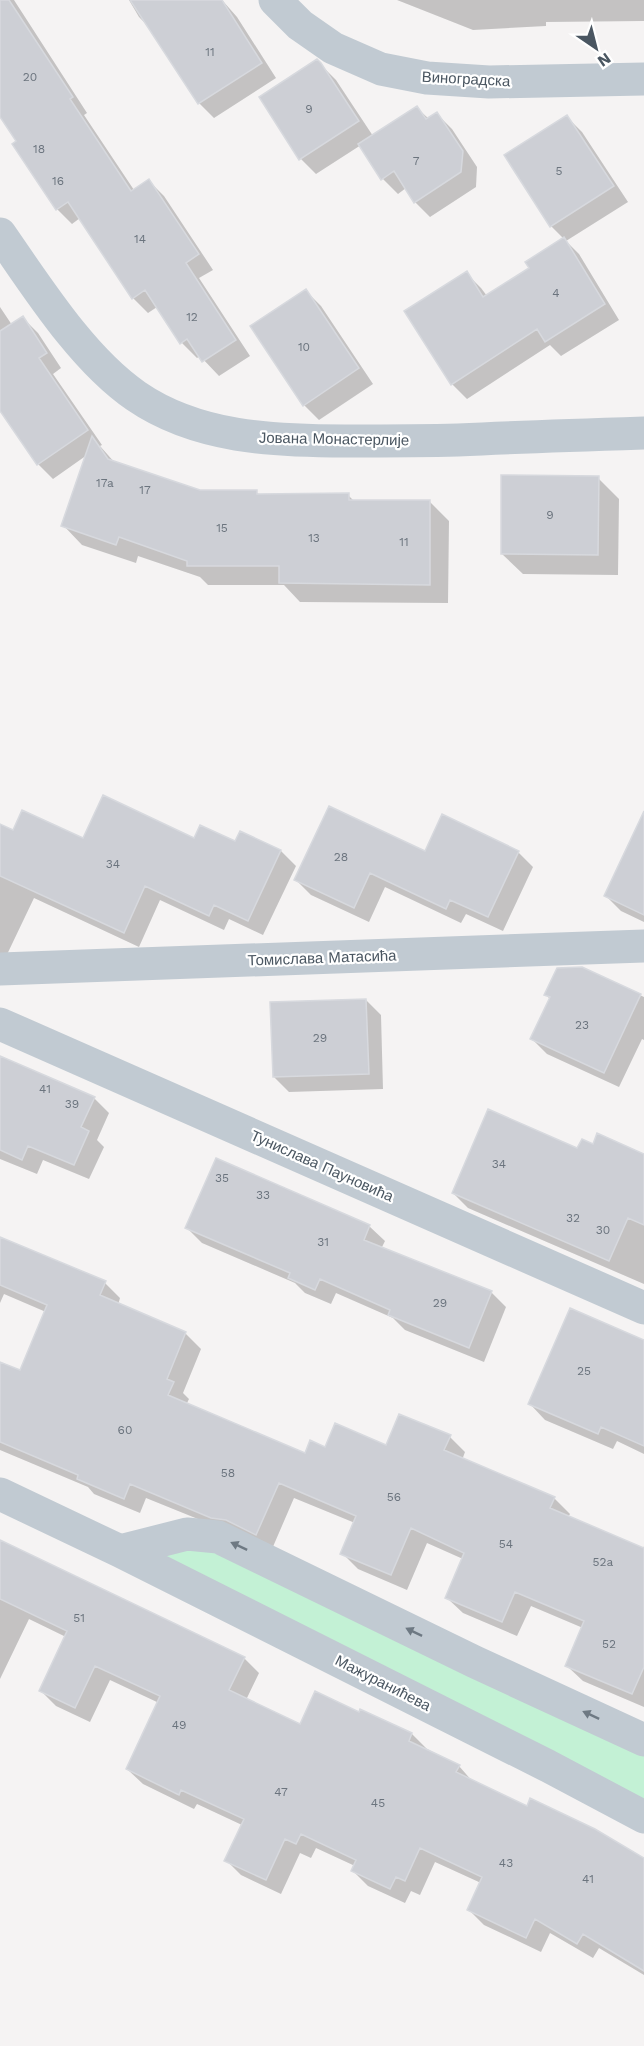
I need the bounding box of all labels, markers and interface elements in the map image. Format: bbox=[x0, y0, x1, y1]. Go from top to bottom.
north arrow bbox=[566, 18, 626, 78]
house number: 11 bbox=[205, 45, 215, 59]
text: N bbox=[594, 49, 615, 71]
street label: Виноградска bbox=[421, 68, 511, 90]
house number: 20 bbox=[23, 70, 37, 84]
house number: 9 bbox=[305, 102, 313, 116]
house number: 18 bbox=[33, 142, 45, 156]
house number: 7 bbox=[413, 154, 420, 168]
house number: 5 bbox=[556, 164, 563, 178]
house number: 16 bbox=[52, 174, 64, 188]
house number: 14 bbox=[134, 232, 146, 246]
house number: 4 bbox=[552, 286, 560, 300]
house number: 12 bbox=[186, 310, 198, 324]
house number: 10 bbox=[298, 340, 310, 354]
street label: Јована Монастерлије bbox=[259, 429, 409, 449]
house number: 17a bbox=[96, 476, 114, 490]
house number: 17 bbox=[139, 483, 151, 497]
house number: 9 bbox=[546, 508, 554, 522]
house number: 15 bbox=[216, 521, 228, 535]
house number: 13 bbox=[308, 531, 320, 545]
house number: 11 bbox=[399, 535, 409, 549]
house number: 28 bbox=[334, 850, 348, 864]
house number: 34 bbox=[106, 857, 120, 871]
street label: Томислава Матасића bbox=[247, 946, 398, 970]
house number: 23 bbox=[575, 1018, 589, 1032]
house number: 29 bbox=[313, 1031, 327, 1045]
house number: 41 bbox=[39, 1082, 51, 1096]
house number: 39 bbox=[65, 1097, 79, 1111]
street label: Тунислава Пауновића bbox=[248, 1126, 397, 1206]
house number: 34 bbox=[492, 1157, 506, 1171]
house number: 35 bbox=[215, 1171, 229, 1185]
house number: 33 bbox=[256, 1188, 270, 1202]
house number: 32 bbox=[566, 1211, 580, 1225]
house number: 30 bbox=[596, 1223, 610, 1237]
house number: 31 bbox=[317, 1235, 329, 1249]
house number: 29 bbox=[433, 1296, 447, 1310]
house number: 25 bbox=[577, 1364, 591, 1378]
house number: 60 bbox=[118, 1423, 132, 1437]
house number: 58 bbox=[221, 1466, 235, 1480]
house number: 56 bbox=[387, 1490, 401, 1504]
house number: 54 bbox=[499, 1537, 513, 1551]
one-way arrow bbox=[231, 1542, 248, 1551]
house number: 52a bbox=[593, 1555, 614, 1569]
house number: 51 bbox=[73, 1611, 85, 1625]
one-way arrow bbox=[406, 1628, 423, 1637]
house number: 52 bbox=[602, 1637, 616, 1651]
street label: Мажуранићева bbox=[332, 1651, 434, 1715]
one-way arrow bbox=[582, 1711, 599, 1720]
house number: 49 bbox=[172, 1718, 186, 1732]
house number: 47 bbox=[274, 1785, 288, 1799]
house number: 45 bbox=[371, 1796, 385, 1810]
house number: 43 bbox=[499, 1856, 513, 1870]
house number: 41 bbox=[582, 1872, 594, 1886]

